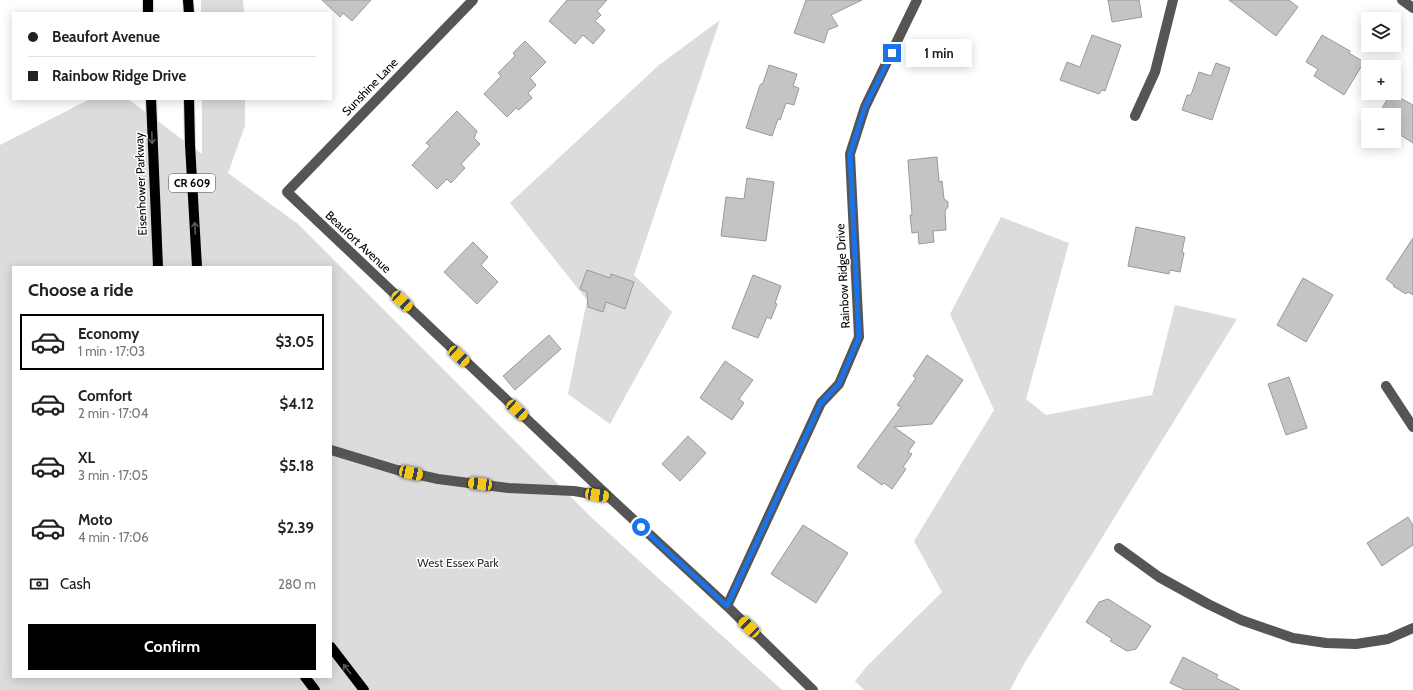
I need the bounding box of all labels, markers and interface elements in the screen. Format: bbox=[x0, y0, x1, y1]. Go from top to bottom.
map controls bbox=[1361, 12, 1401, 148]
button: layers bbox=[1361, 12, 1401, 52]
text: Beaufort Avenue bbox=[52, 28, 160, 46]
callout: 1 min bbox=[906, 39, 972, 67]
route end bbox=[883, 44, 901, 62]
text: 1 min bbox=[924, 45, 954, 61]
street label: Sunshine Lane bbox=[338, 55, 401, 119]
button: + bbox=[1361, 60, 1401, 100]
text: Rainbow Ridge Drive bbox=[52, 67, 186, 85]
button: − bbox=[1361, 108, 1401, 148]
one-way arrow bbox=[149, 131, 156, 144]
street label: Eisenhower Parkway bbox=[131, 132, 150, 236]
road number: CR 609 bbox=[169, 174, 215, 192]
street label: Beaufort Avenue bbox=[322, 207, 394, 276]
one-way arrow bbox=[191, 222, 198, 235]
street label: Rainbow Ridge Drive bbox=[832, 223, 853, 329]
text: Choose a ride bbox=[28, 279, 133, 301]
car bbox=[389, 288, 415, 314]
icon: car bbox=[30, 324, 66, 360]
text: Economy bbox=[78, 325, 139, 343]
text: $3.05 bbox=[275, 333, 314, 351]
text: 1 min · 17:03 bbox=[78, 343, 145, 359]
car bbox=[446, 343, 472, 369]
icon: car bbox=[30, 386, 66, 422]
text: Comfort bbox=[78, 387, 132, 405]
text: $4.12 bbox=[279, 395, 314, 413]
car bbox=[504, 397, 530, 423]
text: 2 min · 17:04 bbox=[78, 405, 148, 421]
icon: car bbox=[30, 448, 66, 484]
text: XL bbox=[78, 449, 95, 467]
text: $5.18 bbox=[280, 457, 314, 475]
car bbox=[398, 465, 424, 481]
text: 3 min · 17:05 bbox=[78, 467, 148, 483]
car bbox=[467, 477, 493, 491]
car bbox=[584, 487, 610, 503]
icon: car bbox=[30, 510, 66, 546]
text: Moto bbox=[78, 511, 112, 529]
route start bbox=[632, 518, 650, 536]
text: $2.39 bbox=[278, 519, 314, 537]
text: 4 min · 17:06 bbox=[78, 529, 149, 545]
park label: West Essex Park bbox=[417, 555, 499, 570]
icon: cash bbox=[28, 573, 50, 595]
text: Cash bbox=[60, 575, 91, 593]
text: 280 m bbox=[278, 576, 316, 592]
car bbox=[736, 614, 762, 640]
button: Confirm bbox=[28, 624, 316, 670]
one-way arrow bbox=[343, 663, 352, 674]

